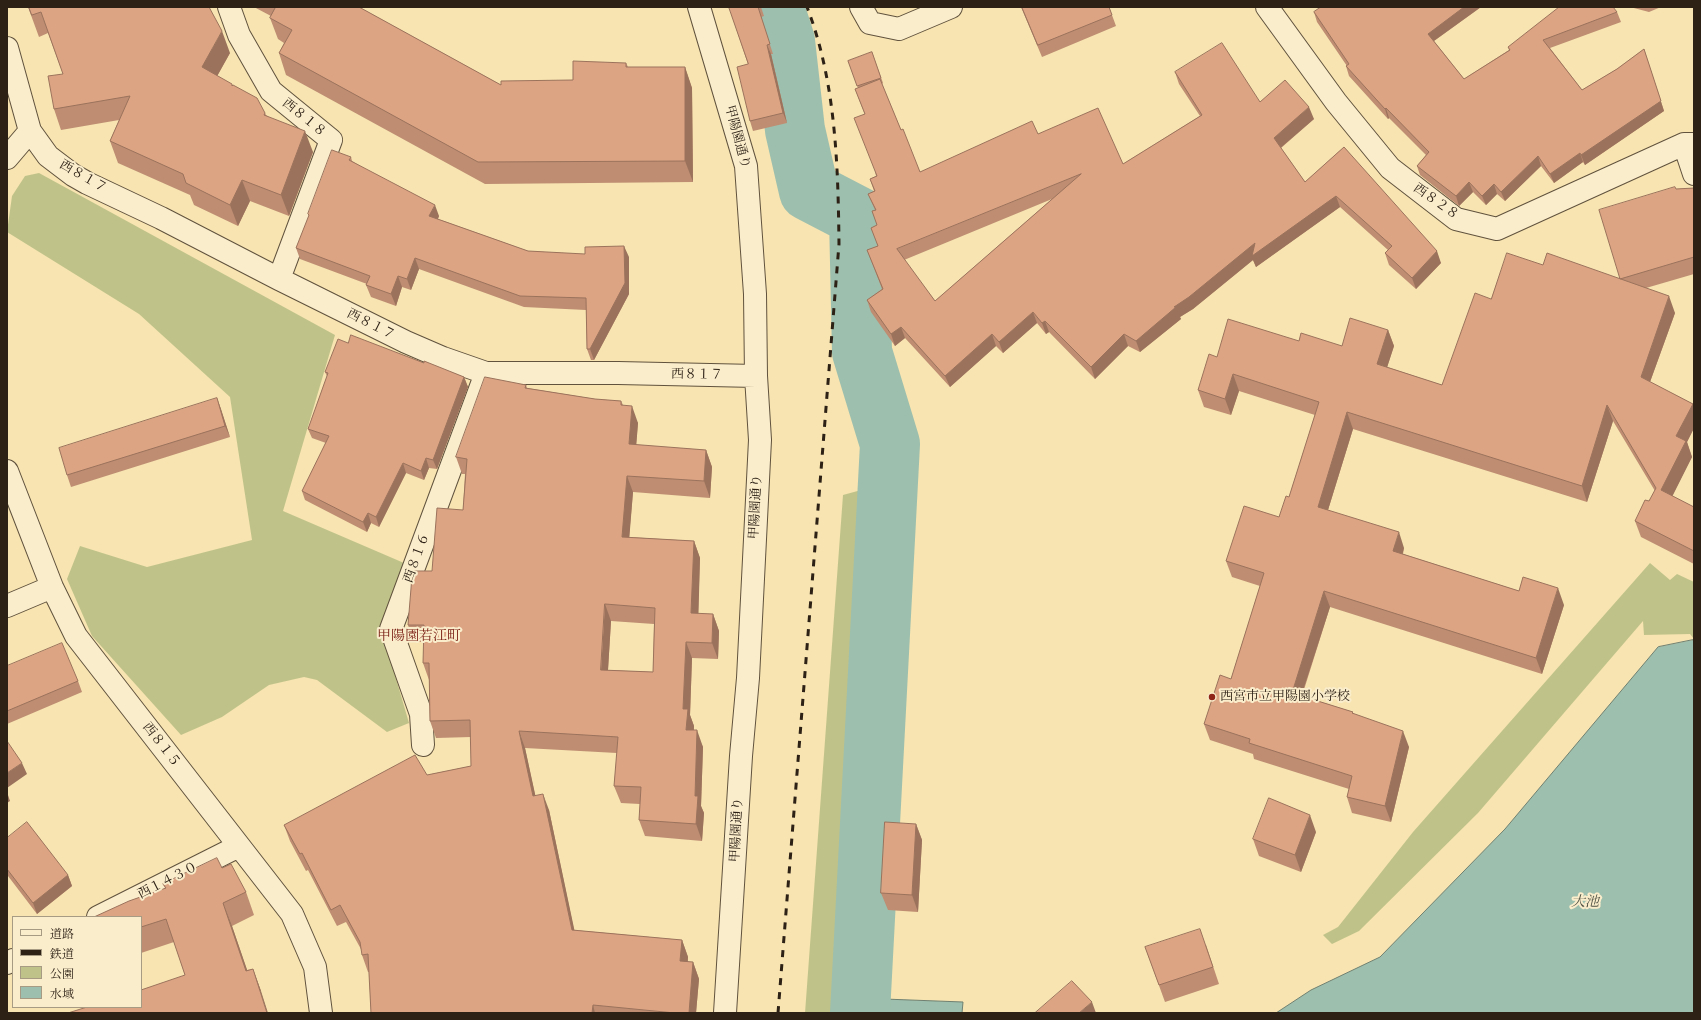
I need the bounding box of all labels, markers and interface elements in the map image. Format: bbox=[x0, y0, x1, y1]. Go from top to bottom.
street label: 西８１８ bbox=[279, 96, 329, 140]
street label: 甲陽園通り bbox=[721, 104, 753, 170]
street label: 西８１７ bbox=[57, 157, 109, 197]
street label: 西８２８ bbox=[1410, 181, 1462, 223]
street label: 西８１７ bbox=[344, 306, 398, 344]
street label: 西８１７ bbox=[671, 367, 723, 383]
street label: 甲陽園通り bbox=[747, 474, 765, 540]
street label: 西８１６ bbox=[401, 531, 433, 585]
district label: 甲陽園若江町 bbox=[377, 629, 461, 645]
place label: 西宮市立甲陽園小学校 bbox=[1220, 689, 1350, 705]
marker: 西宮市立甲陽園小学校 bbox=[1207, 692, 1217, 702]
street label: 西８１５ bbox=[139, 720, 183, 770]
street label: 甲陽園通り bbox=[728, 797, 746, 863]
street label: 西１４３０ bbox=[136, 859, 200, 903]
water label: 大池 bbox=[1571, 895, 1599, 911]
legend bbox=[12, 916, 142, 1008]
text: 道路 bbox=[50, 927, 74, 941]
text: 鉄道 bbox=[50, 947, 74, 961]
text: 公園 bbox=[50, 967, 74, 981]
text: 水域 bbox=[50, 987, 74, 1001]

